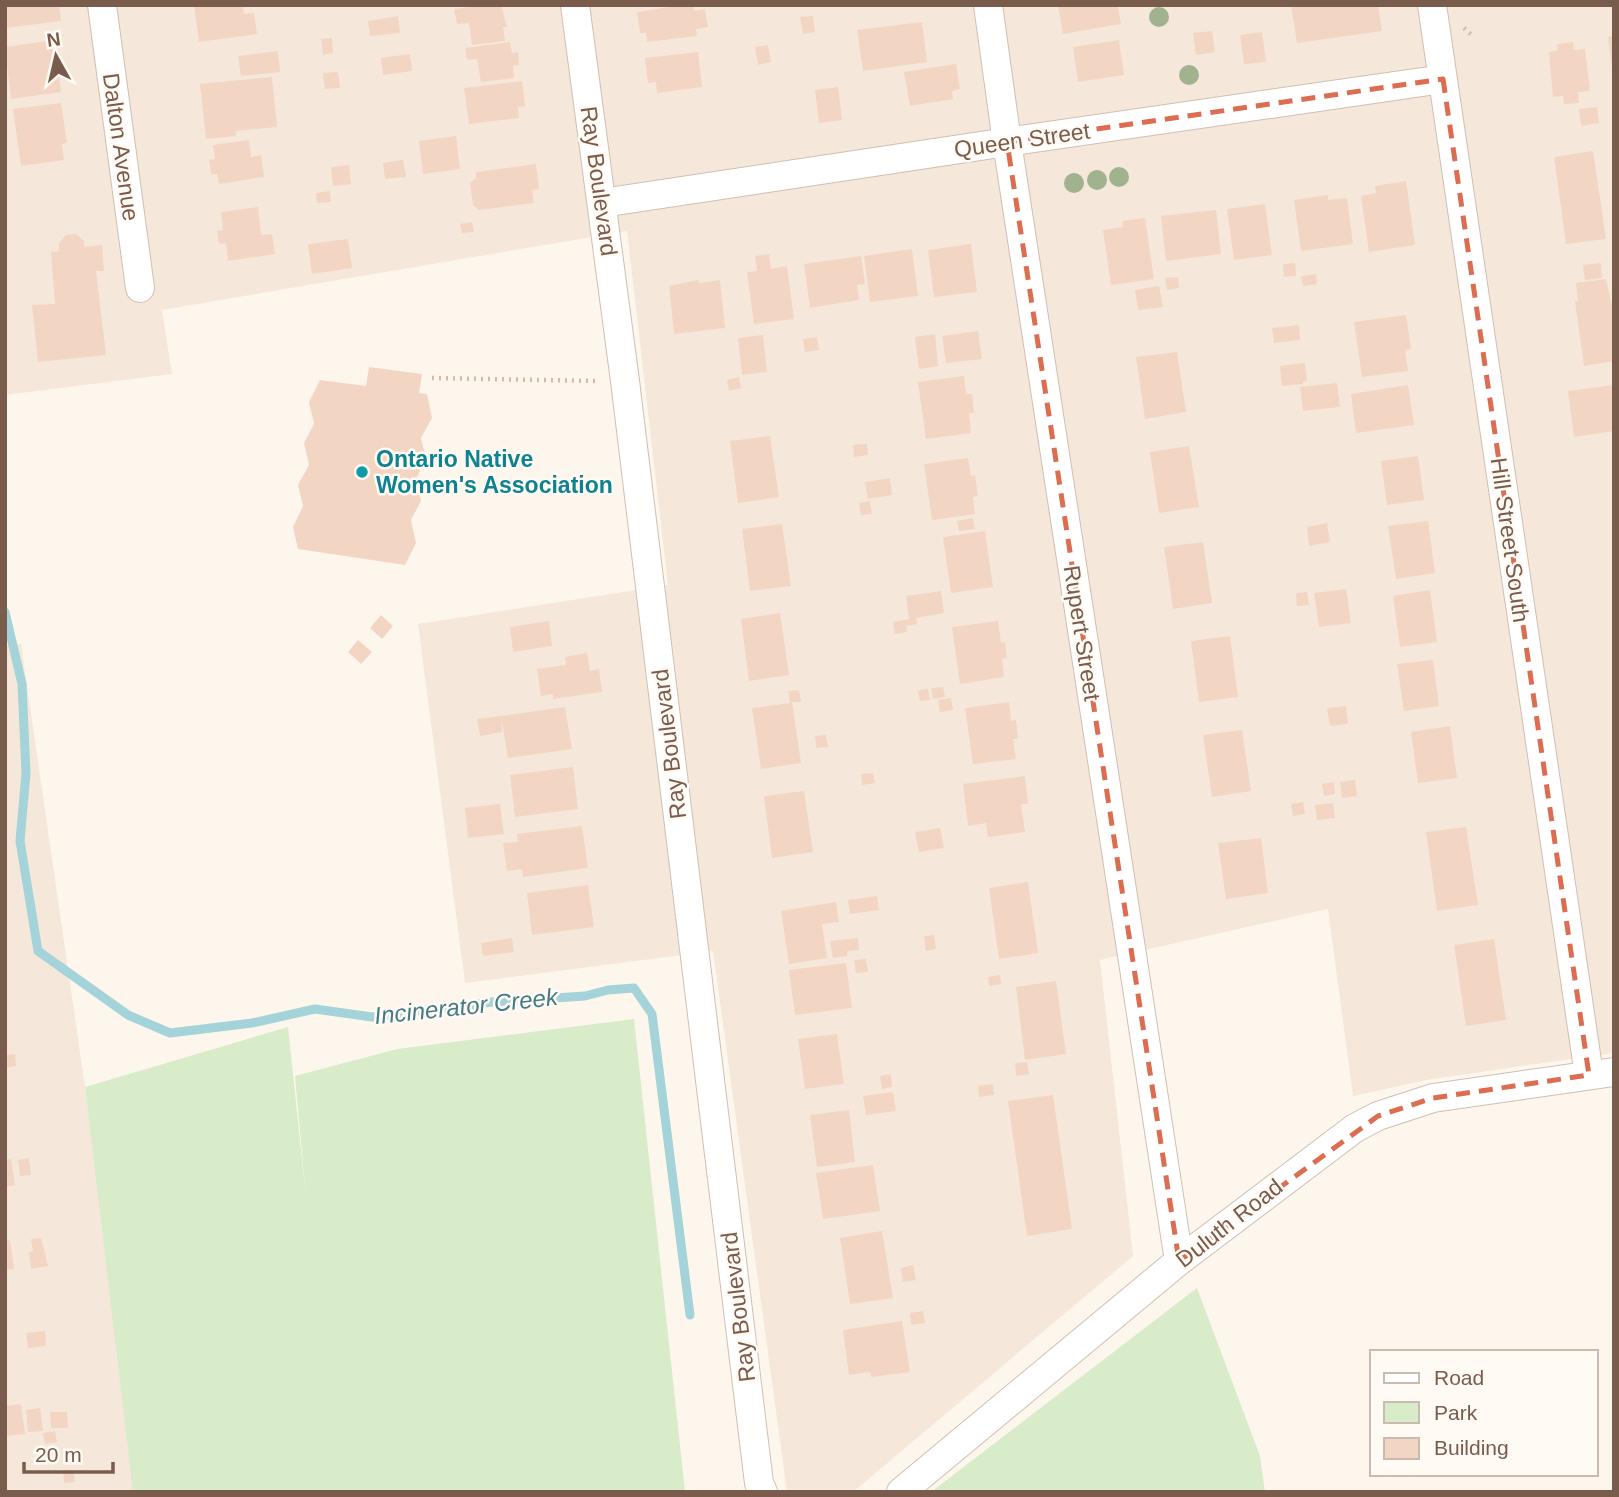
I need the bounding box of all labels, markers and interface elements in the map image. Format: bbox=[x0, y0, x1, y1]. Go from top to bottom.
north arrow bbox=[21, 21, 91, 91]
text: N bbox=[45, 28, 62, 51]
street label: Dalton Avenue bbox=[98, 71, 144, 223]
street label: Ray Boulevard bbox=[576, 104, 622, 258]
street label: Queen Street bbox=[952, 118, 1092, 162]
place label: Ontario Native Women's Association bbox=[376, 446, 613, 498]
street label: Hill Street South bbox=[1486, 456, 1534, 624]
marker: Ontario Native Women's Association bbox=[354, 464, 370, 480]
street label: Rupert Street bbox=[1058, 563, 1106, 703]
street label: Ray Boulevard bbox=[647, 668, 691, 820]
water label: Incinerator Creek bbox=[373, 983, 561, 1029]
street label: Duluth Road bbox=[1171, 1173, 1287, 1273]
street label: Ray Boulevard bbox=[716, 1231, 760, 1383]
legend bbox=[1370, 1350, 1598, 1476]
text: Road bbox=[1434, 1366, 1484, 1389]
text: Park bbox=[1434, 1401, 1478, 1424]
scale bar bbox=[24, 1430, 114, 1474]
text: Building bbox=[1434, 1436, 1509, 1459]
text: 20 m bbox=[35, 1443, 82, 1466]

